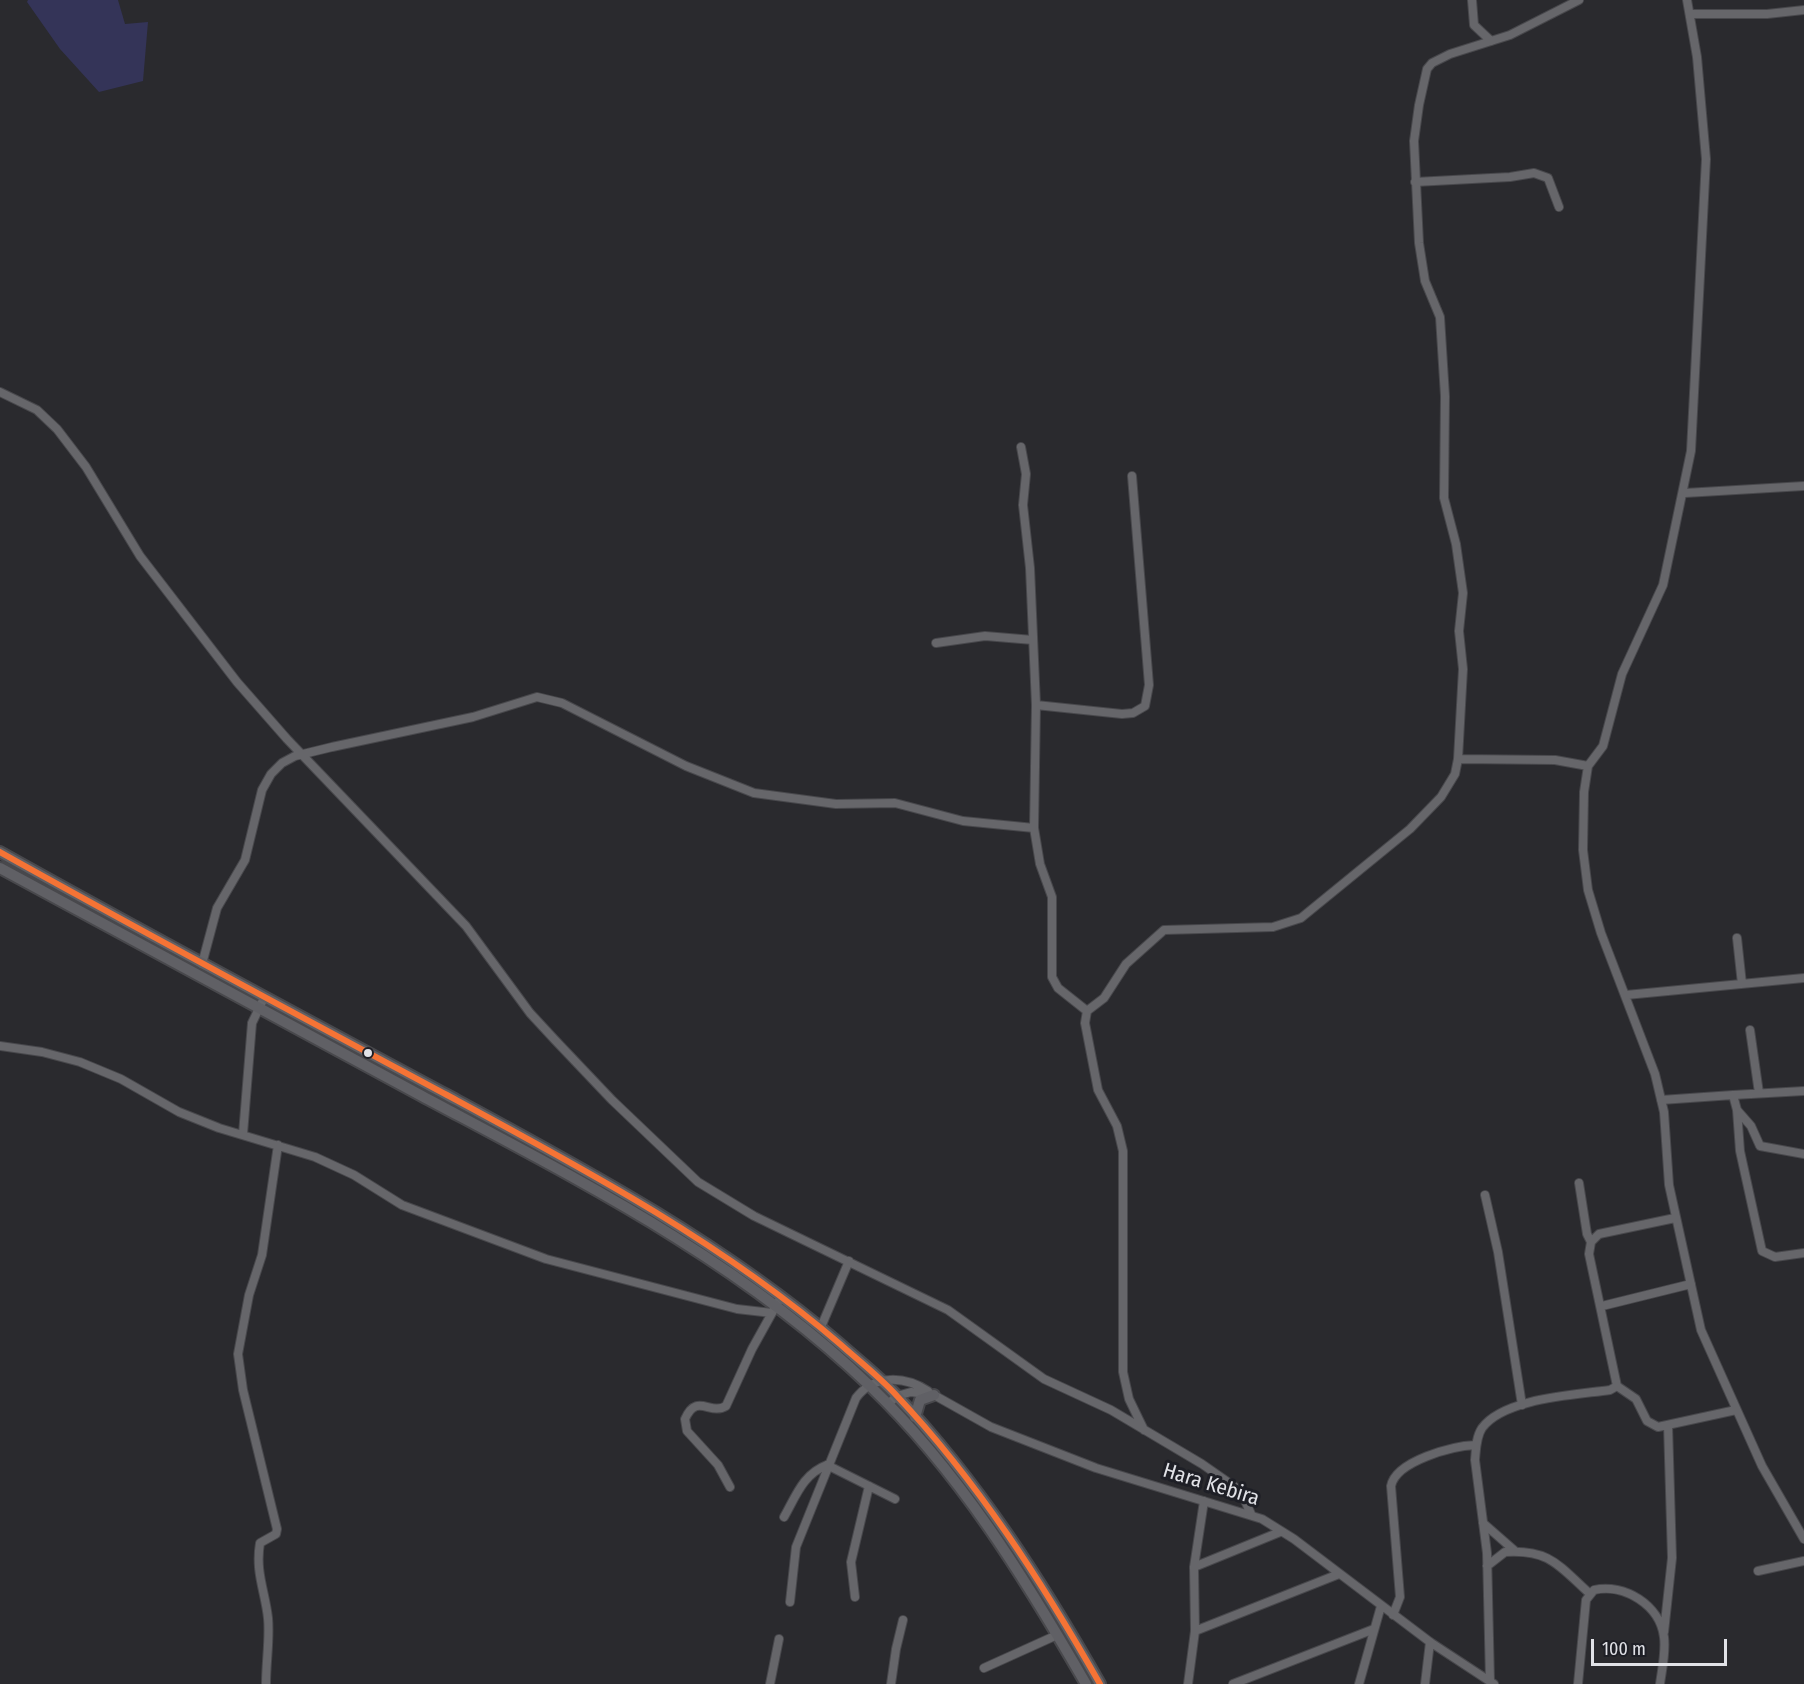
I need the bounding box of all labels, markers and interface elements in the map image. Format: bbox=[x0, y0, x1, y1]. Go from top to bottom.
unlabelled marker bbox=[362, 1047, 374, 1059]
street label: Hara Kebira bbox=[1160, 1458, 1262, 1512]
scale bar bbox=[1594, 1627, 1730, 1665]
text: 100 m bbox=[1602, 1638, 1646, 1660]

